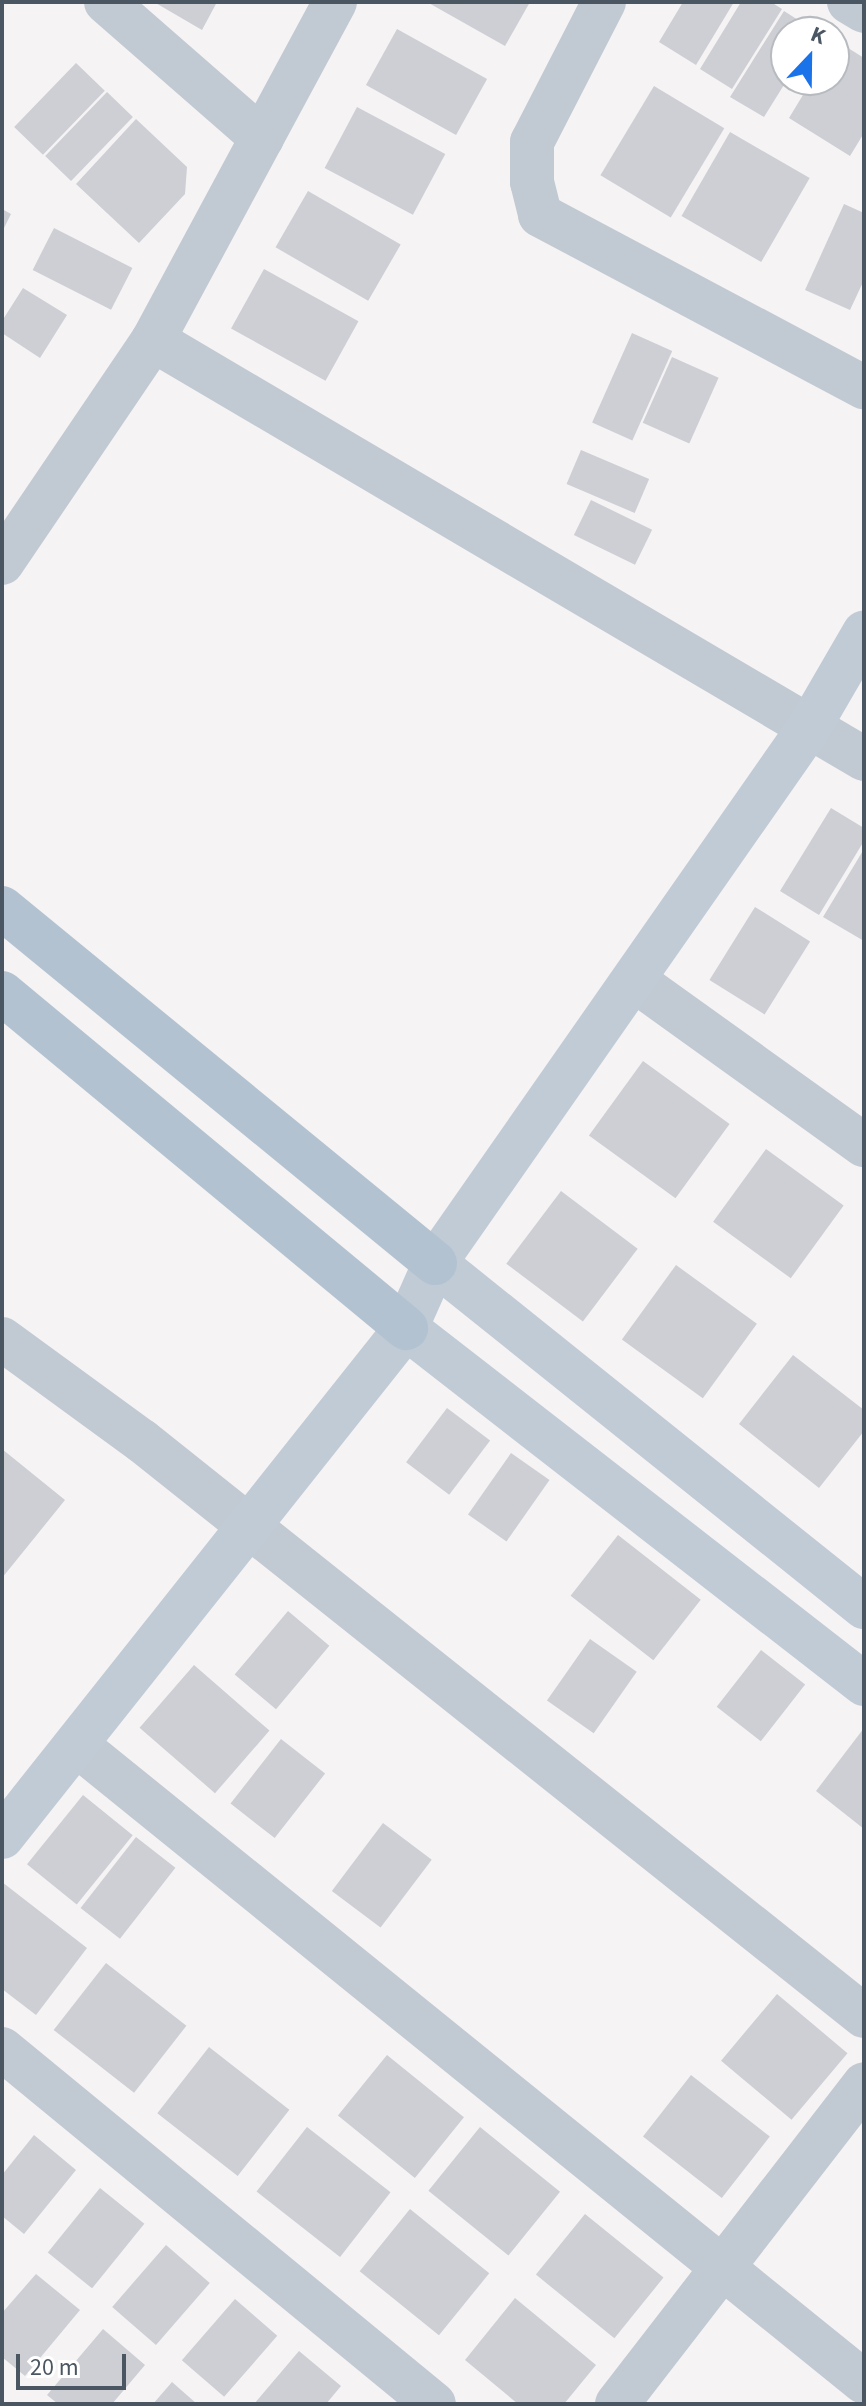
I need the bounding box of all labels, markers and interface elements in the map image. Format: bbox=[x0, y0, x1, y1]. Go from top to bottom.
north arrow bbox=[770, 16, 850, 96]
text: K bbox=[806, 18, 830, 53]
scale bar bbox=[20, 2338, 130, 2388]
text: 20 m bbox=[30, 2350, 79, 2385]

